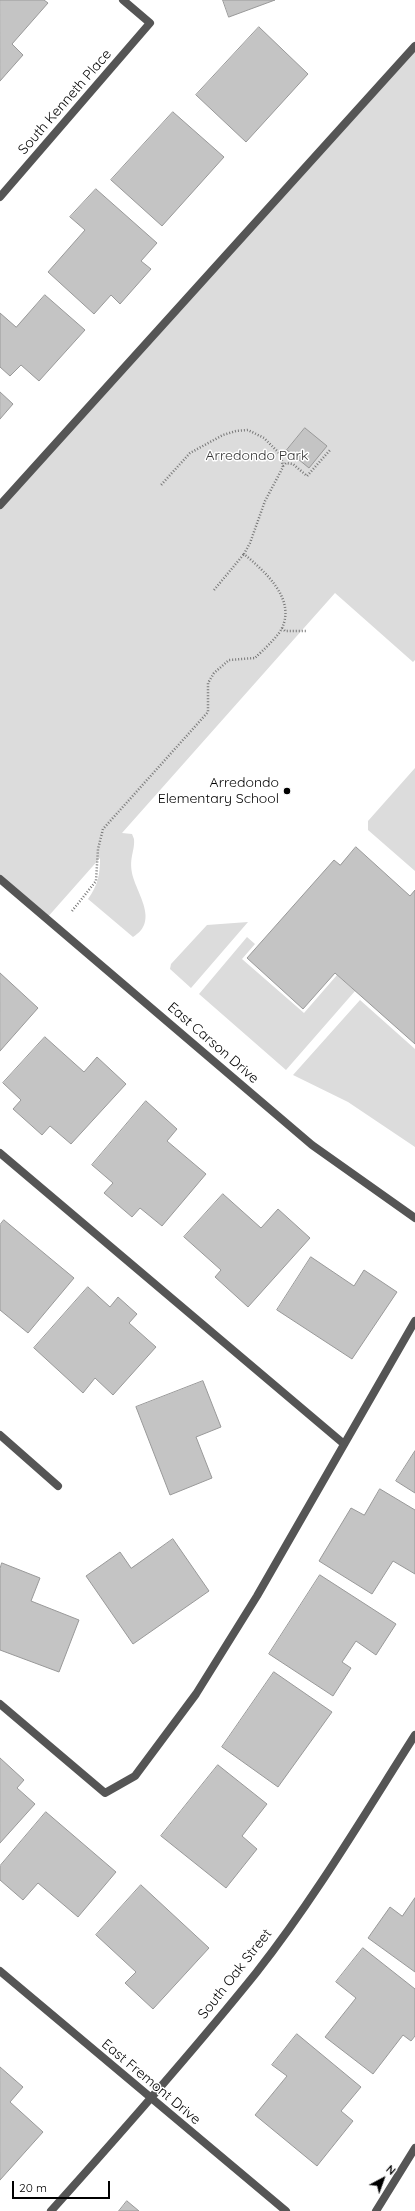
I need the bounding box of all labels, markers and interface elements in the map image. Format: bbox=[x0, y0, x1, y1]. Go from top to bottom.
street label: South Kenneth Place bbox=[15, 46, 115, 158]
park label: Arredondo Park bbox=[206, 448, 308, 464]
place label: Arredondo Elementary School bbox=[158, 775, 279, 808]
marker: Arredondo Elementary School bbox=[282, 786, 292, 796]
street label: East Carson Drive bbox=[164, 999, 262, 1087]
street label: South Oak Street bbox=[195, 1926, 275, 2022]
street label: East Fremont Drive bbox=[98, 2036, 204, 2128]
north arrow bbox=[363, 2159, 403, 2199]
text: N bbox=[383, 2162, 399, 2178]
scale bar bbox=[14, 2173, 112, 2199]
text: 20 m bbox=[19, 2180, 47, 2195]

